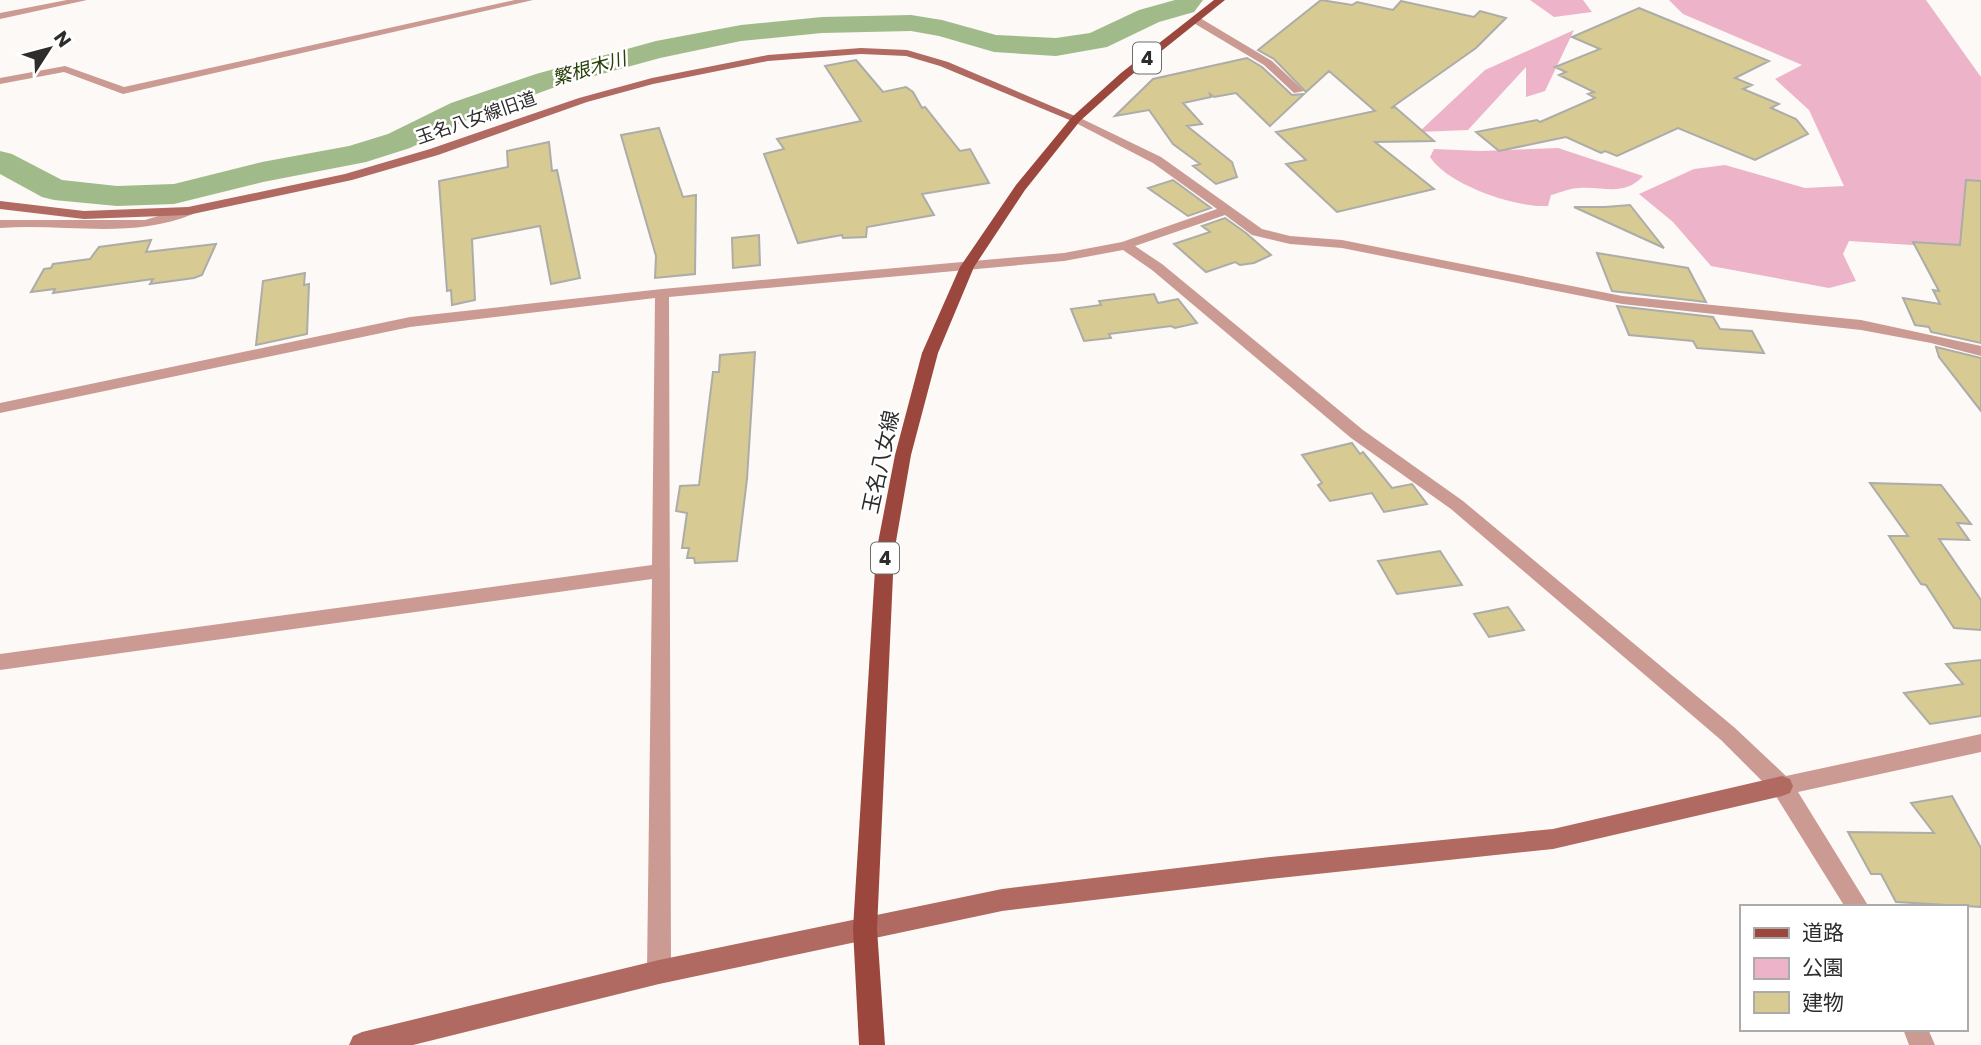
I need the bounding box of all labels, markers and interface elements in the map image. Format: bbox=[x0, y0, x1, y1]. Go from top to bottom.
north arrow bbox=[14, 14, 84, 84]
text: N bbox=[47, 26, 77, 53]
road number: 4 bbox=[1133, 43, 1161, 74]
water label: 繁根木川 bbox=[549, 44, 631, 92]
street label: 玉名八女線旧道 bbox=[412, 85, 539, 150]
street label: 玉名八女線 bbox=[855, 408, 906, 516]
road number: 4 bbox=[871, 542, 899, 573]
legend bbox=[1740, 905, 1967, 1031]
text: 道路 bbox=[1802, 918, 1844, 947]
text: 公園 bbox=[1802, 953, 1844, 982]
text: 建物 bbox=[1802, 988, 1844, 1017]

